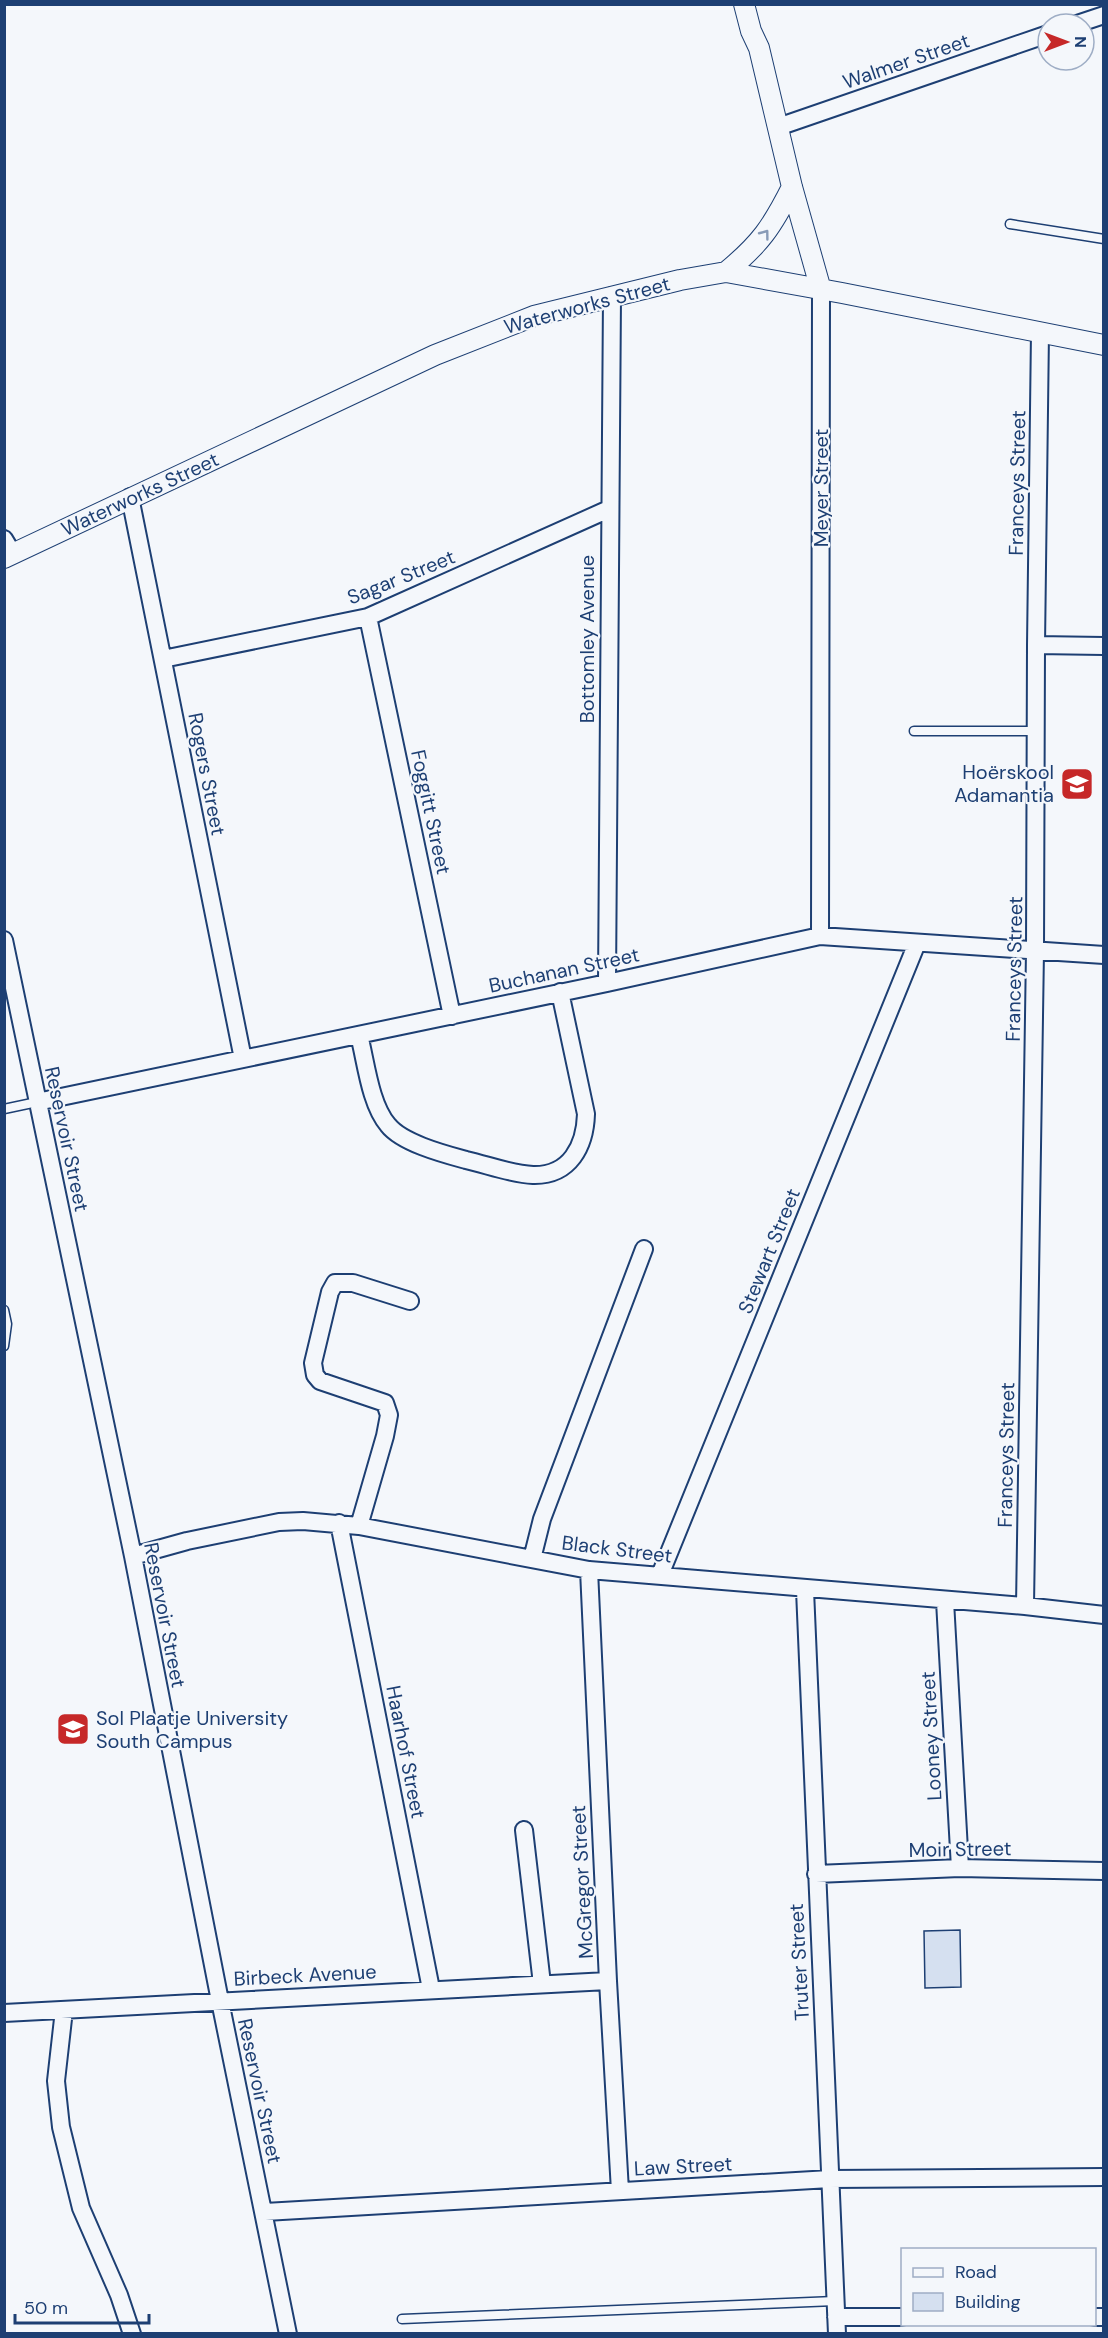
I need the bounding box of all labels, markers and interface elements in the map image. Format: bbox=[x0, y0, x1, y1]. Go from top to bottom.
north arrow bbox=[1036, 12, 1096, 72]
street label: Walmer Street bbox=[839, 27, 973, 95]
text: N bbox=[1070, 36, 1091, 48]
one-way arrow bbox=[757, 230, 768, 241]
street label: Waterworks Street bbox=[501, 270, 673, 340]
street label: Franceys Street bbox=[1003, 410, 1031, 556]
street label: Meyer Street bbox=[808, 428, 834, 547]
street label: Waterworks Street bbox=[57, 446, 223, 542]
street label: Sagar Street bbox=[343, 544, 459, 610]
street label: Bottomley Avenue bbox=[574, 555, 600, 723]
street label: Rogers Street bbox=[182, 711, 232, 838]
street label: Foggitt Street bbox=[405, 747, 457, 877]
place label: Hoërskool Adamantia bbox=[954, 759, 1054, 808]
school or university icon: Hoërskool Adamantia bbox=[1059, 766, 1095, 802]
street label: Franceys Street bbox=[1000, 896, 1028, 1042]
street label: Buchanan Street bbox=[486, 941, 642, 999]
street label: Reservoir Street bbox=[39, 1064, 95, 1214]
street label: Stewart Street bbox=[732, 1184, 806, 1318]
street label: Franceys Street bbox=[992, 1382, 1020, 1528]
street label: Black Street bbox=[560, 1529, 674, 1569]
street label: Reservoir Street bbox=[138, 1540, 192, 1690]
street label: Looney Street bbox=[915, 1671, 947, 1801]
street label: Haarhof Street bbox=[380, 1683, 432, 1821]
place label: Sol Plaatje University South Campus bbox=[96, 1705, 288, 1754]
school or university icon: Sol Plaatje University South Campus bbox=[55, 1711, 91, 1747]
street label: McGregor Street bbox=[565, 1804, 599, 1959]
street label: Moir Street bbox=[908, 1835, 1012, 1863]
street label: Truter Street bbox=[783, 1903, 815, 2021]
street label: Birbeck Avenue bbox=[233, 1958, 377, 1992]
street label: Reservoir Street bbox=[232, 2016, 288, 2166]
street label: Law Street bbox=[633, 2150, 733, 2182]
legend bbox=[901, 2248, 1096, 2326]
text: Road bbox=[955, 2260, 997, 2284]
scale bar bbox=[15, 2287, 148, 2325]
text: Building bbox=[955, 2290, 1020, 2314]
text: 50 m bbox=[24, 2296, 68, 2320]

